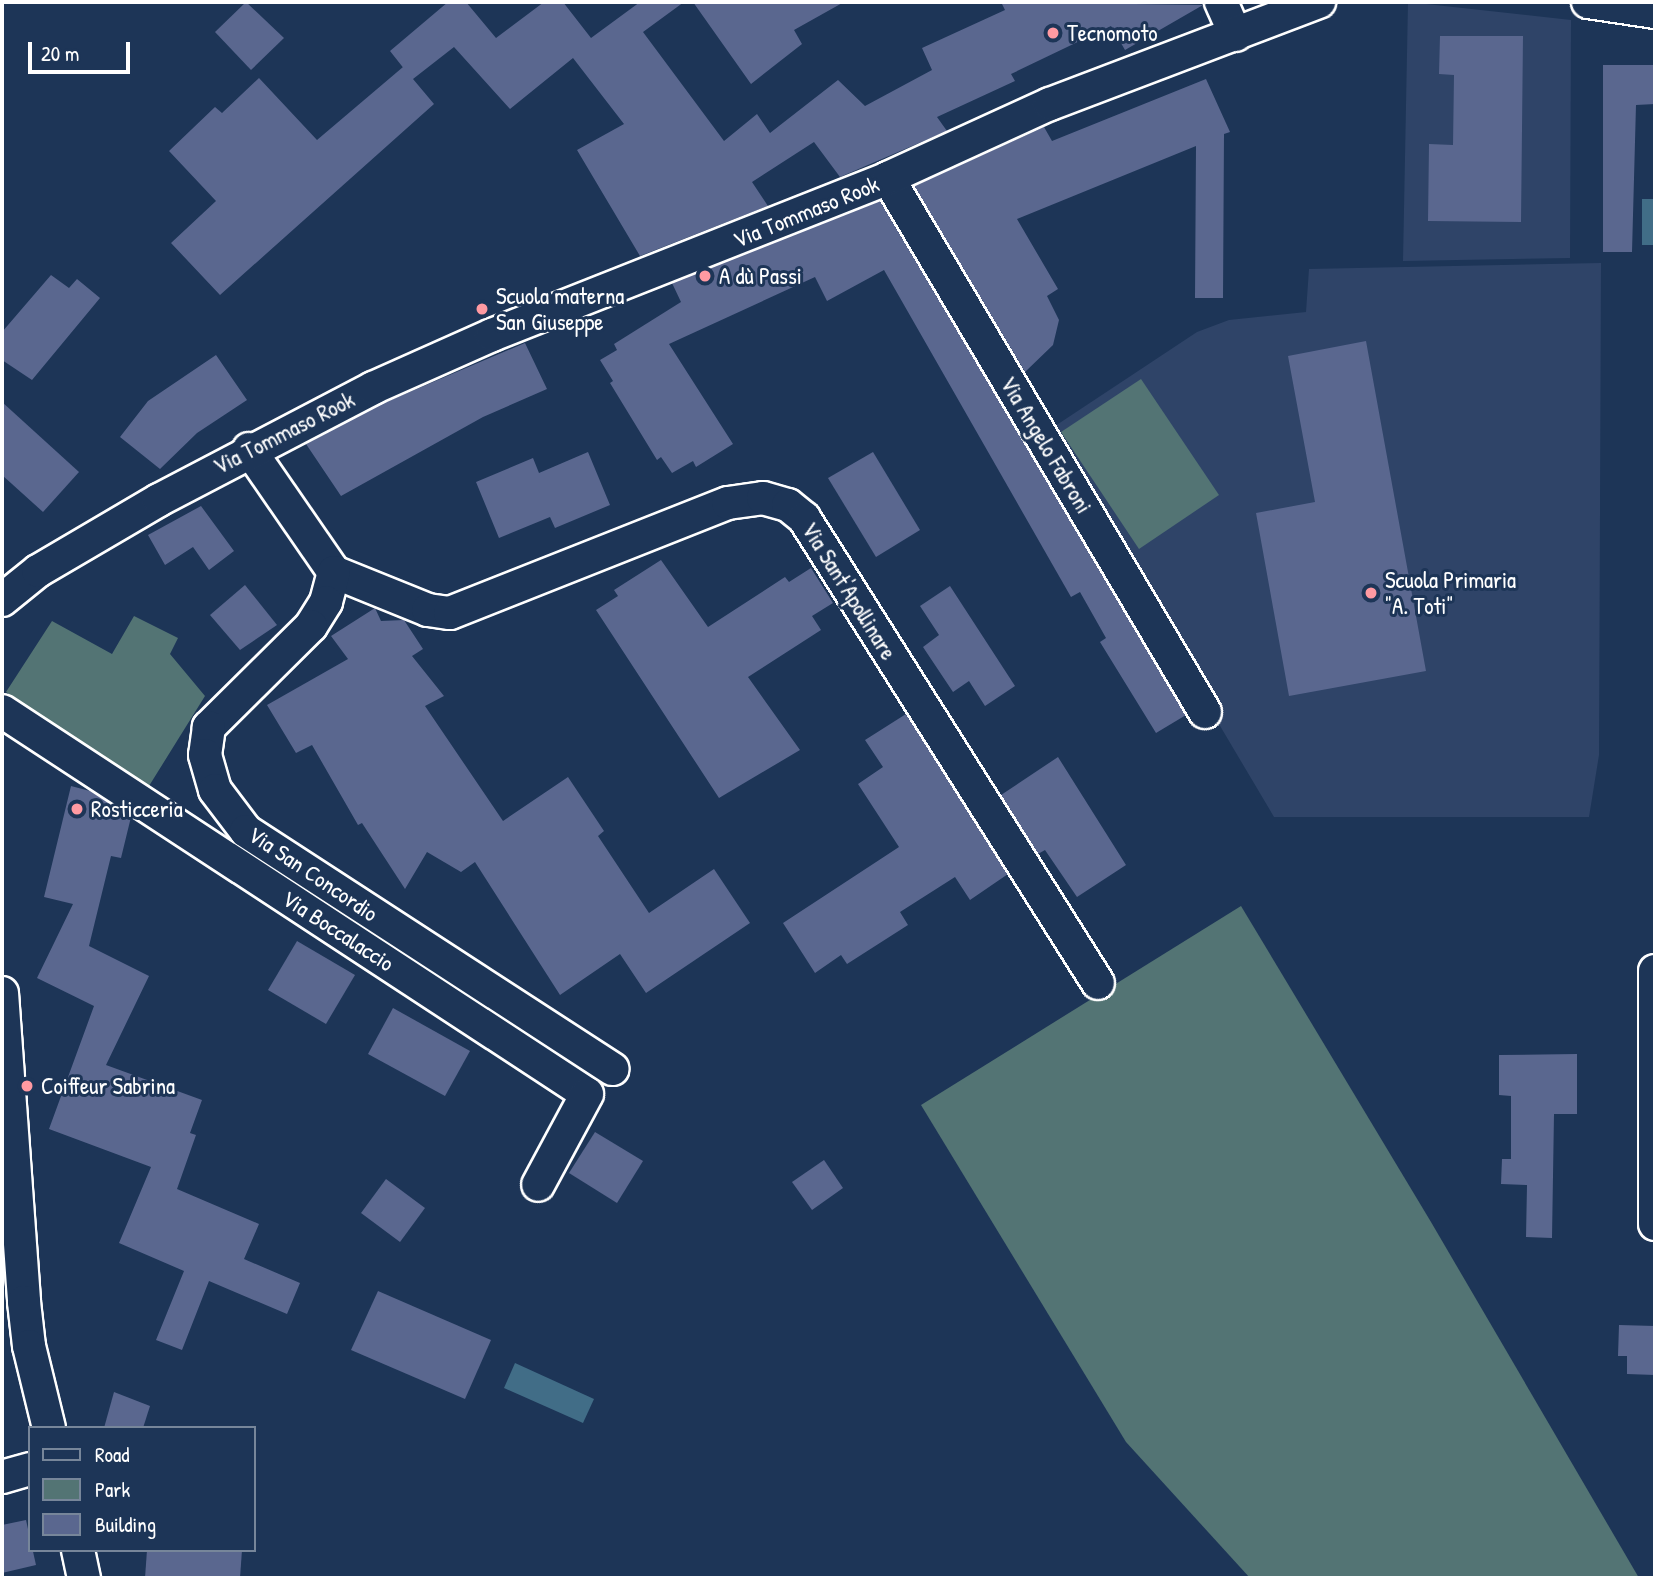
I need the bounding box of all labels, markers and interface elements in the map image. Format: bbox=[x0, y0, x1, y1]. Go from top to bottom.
place label: Tecnomoto bbox=[1067, 19, 1158, 47]
marker: Tecnomoto bbox=[1045, 25, 1061, 41]
scale bar bbox=[32, 28, 133, 72]
text: 20 m bbox=[41, 39, 79, 68]
street label: Via Tommaso Rook bbox=[729, 170, 883, 254]
place label: A dù Passi bbox=[719, 262, 802, 290]
marker: A dù Passi bbox=[697, 268, 713, 284]
place label: Scuola materna San Giuseppe bbox=[496, 282, 624, 336]
marker: Scuola materna San Giuseppe bbox=[474, 301, 490, 317]
street label: Via Angelo Fabroni bbox=[994, 372, 1098, 518]
street label: Via Tommaso Rook bbox=[209, 386, 359, 480]
street label: Via Sant'Apollinare bbox=[796, 517, 902, 665]
place label: Scuola Primaria "A. Toti" bbox=[1385, 566, 1516, 620]
marker: Scuola Primaria "A. Toti" bbox=[1363, 585, 1379, 601]
place label: Rosticceria bbox=[91, 795, 183, 823]
marker: Rosticceria bbox=[69, 801, 85, 817]
street label: Via San Concordio bbox=[243, 821, 383, 927]
street label: Via Boccalaccio bbox=[277, 885, 399, 977]
place label: Coiffeur Sabrina bbox=[41, 1072, 175, 1100]
marker: Coiffeur Sabrina bbox=[19, 1078, 35, 1094]
legend bbox=[28, 1426, 256, 1552]
text: Road bbox=[95, 1440, 129, 1469]
text: Park bbox=[95, 1475, 130, 1504]
text: Building bbox=[95, 1510, 156, 1539]

